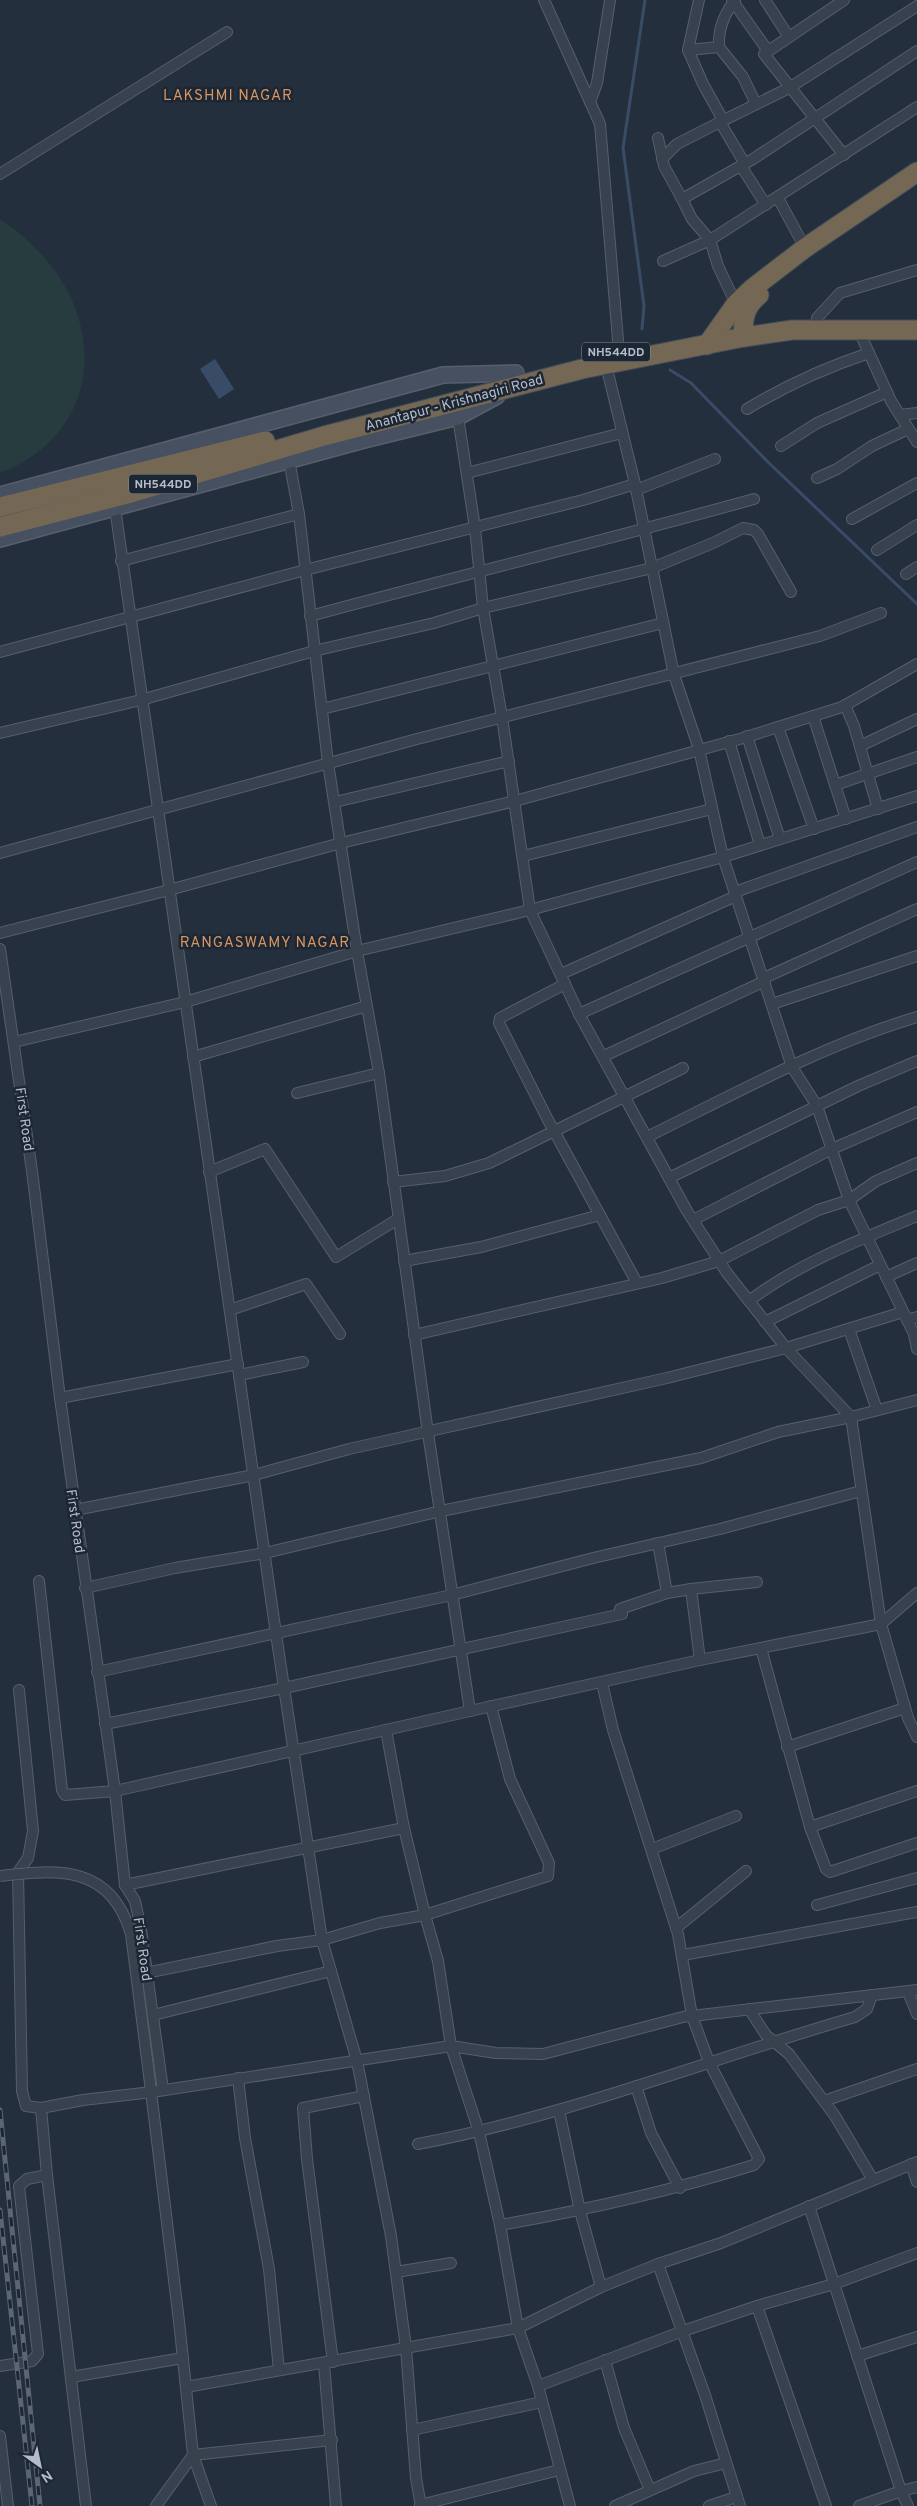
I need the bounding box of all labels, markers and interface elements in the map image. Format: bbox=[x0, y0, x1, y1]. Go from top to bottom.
district label: LAKSHMI NAGAR bbox=[163, 87, 293, 106]
road number: NH544DD bbox=[582, 342, 650, 362]
street label: Anantapur - Krishnagiri Road bbox=[364, 372, 545, 435]
road number: NH544DD bbox=[129, 474, 197, 494]
district label: RANGASWAMY NAGAR bbox=[180, 934, 350, 953]
street label: First Road bbox=[11, 1086, 36, 1152]
street label: First Road bbox=[62, 1488, 87, 1554]
street label: First Road bbox=[129, 1916, 154, 1982]
north arrow bbox=[15, 2441, 65, 2491]
text: N bbox=[37, 2466, 55, 2486]

